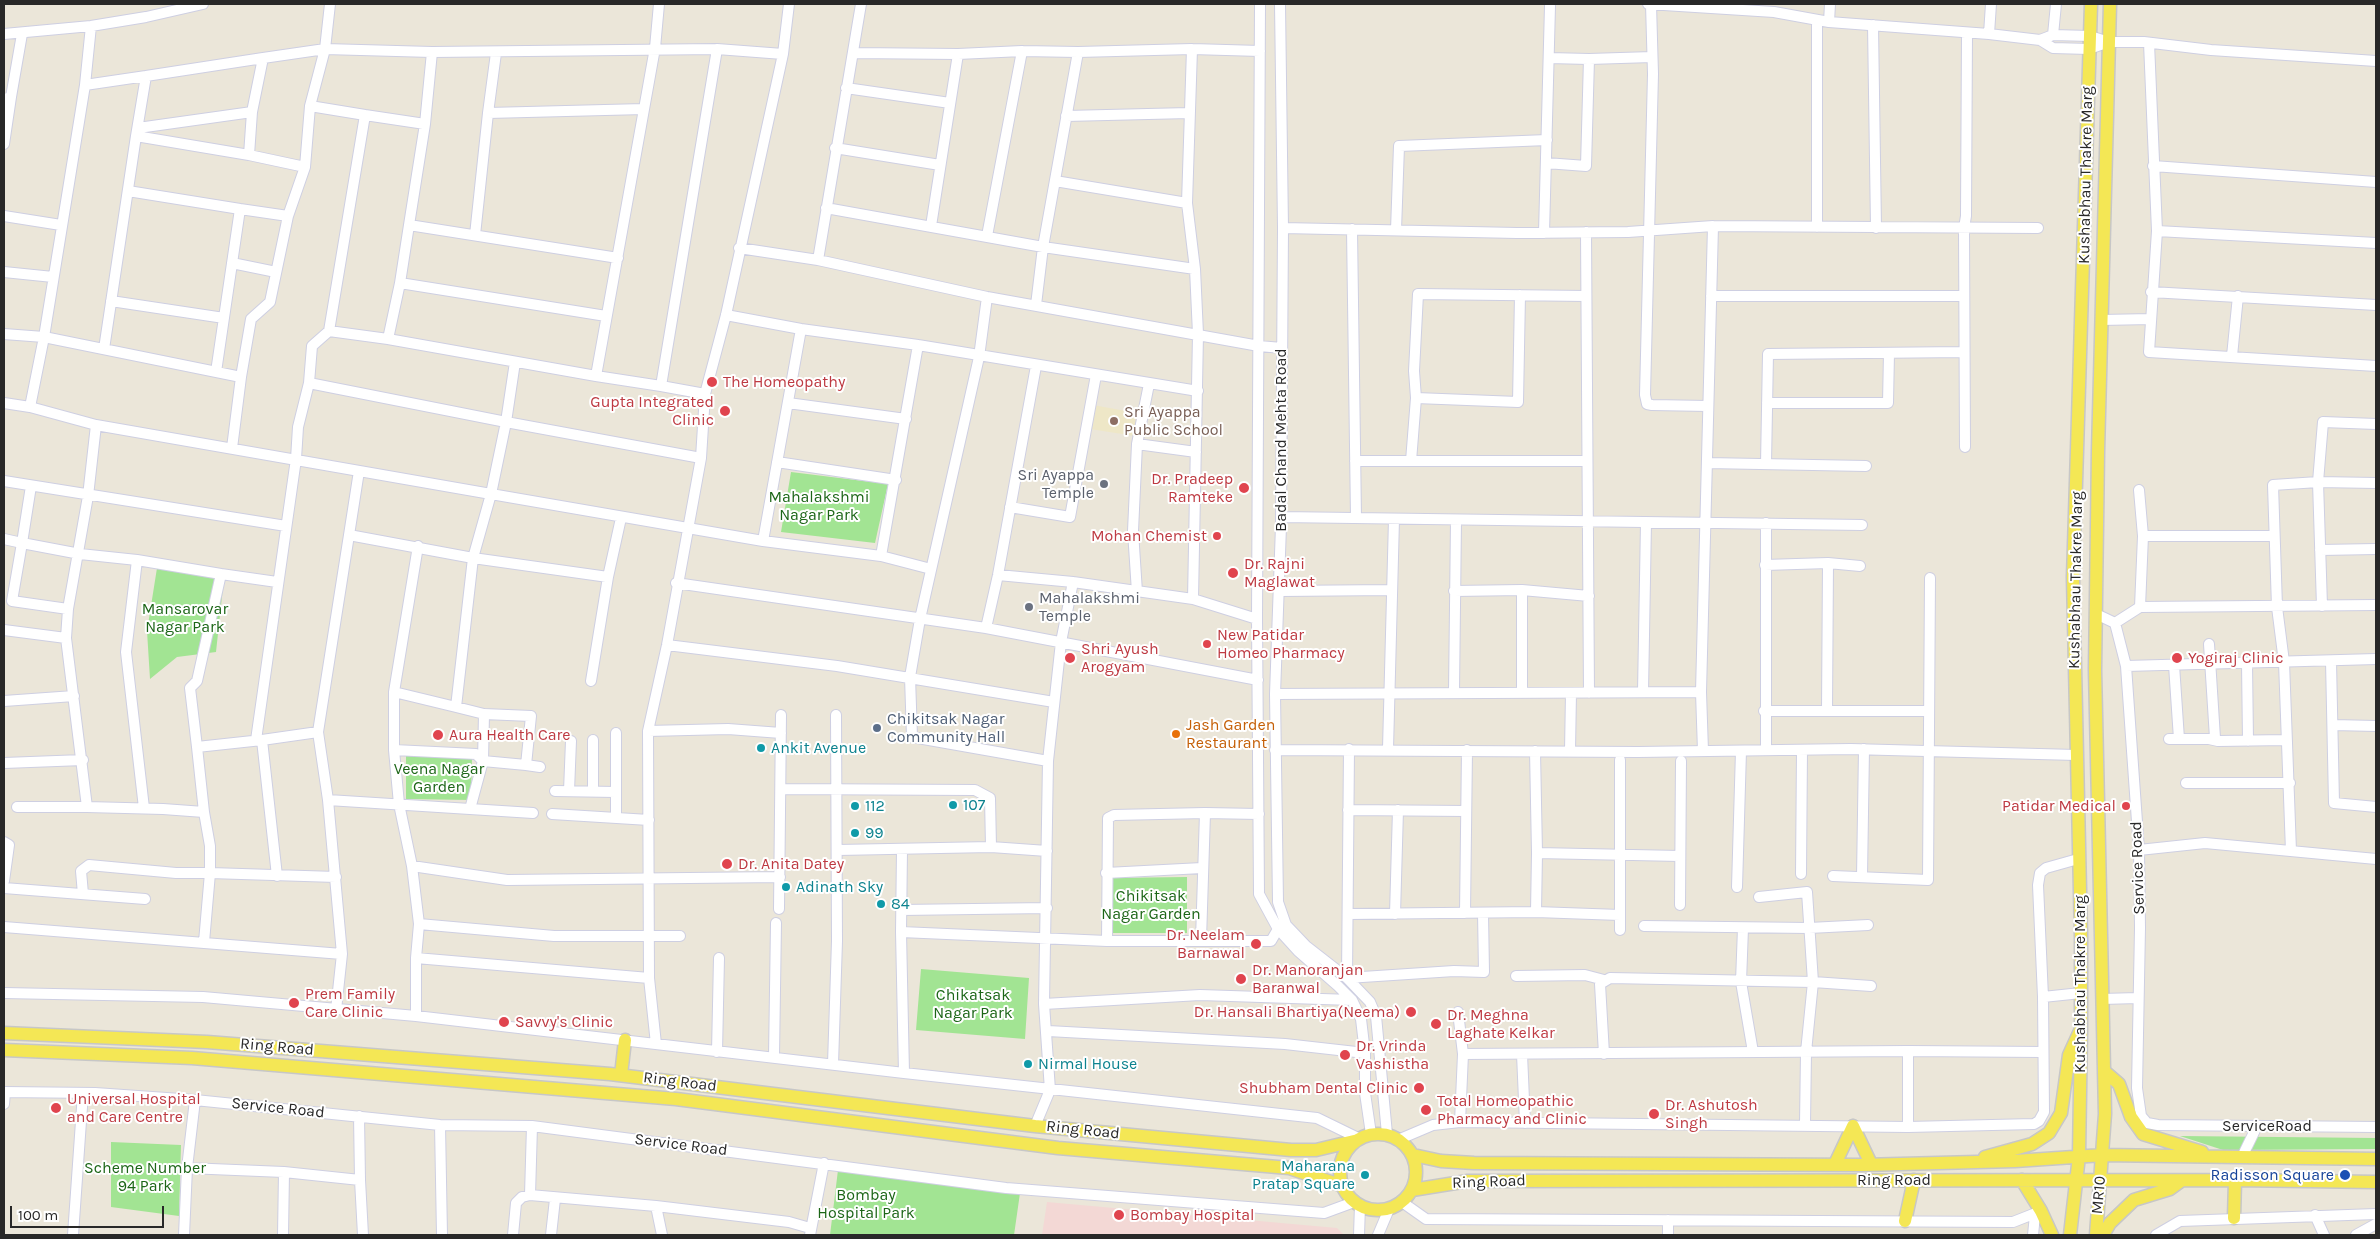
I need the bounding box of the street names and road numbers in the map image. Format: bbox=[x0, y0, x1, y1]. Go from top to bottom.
street label: Kushabhau Thakre Marg bbox=[2075, 86, 2097, 264]
street label: Badal Chand Mehta Road bbox=[1271, 348, 1291, 532]
street label: Kushabhau Thakre Marg bbox=[2065, 491, 2087, 669]
street label: Service Road bbox=[2127, 821, 2149, 915]
street label: Kushabhau Thakre Marg bbox=[2070, 895, 2090, 1073]
street label: Ring Road bbox=[239, 1034, 315, 1060]
street label: Ring Road bbox=[642, 1068, 718, 1096]
street label: Service Road bbox=[230, 1094, 326, 1122]
street label: ServiceRoad bbox=[2222, 1116, 2312, 1136]
street label: Ring Road bbox=[1045, 1117, 1121, 1143]
street label: Service Road bbox=[633, 1130, 729, 1160]
street label: Ring Road bbox=[1857, 1170, 1931, 1190]
street label: Ring Road bbox=[1452, 1171, 1526, 1193]
street label: MR10 bbox=[2088, 1175, 2110, 1215]

